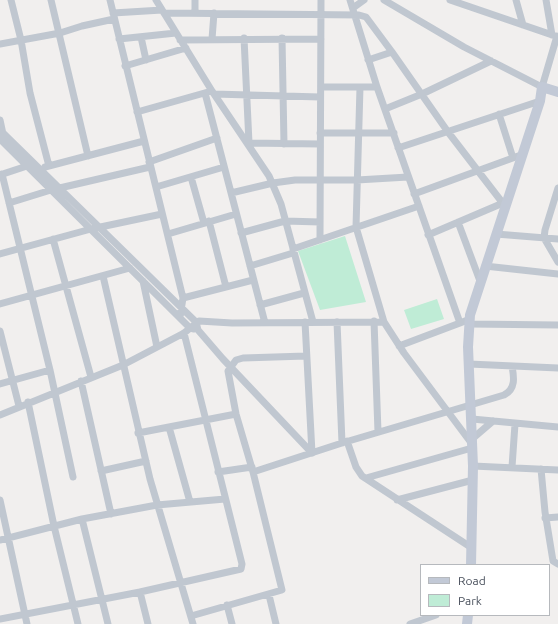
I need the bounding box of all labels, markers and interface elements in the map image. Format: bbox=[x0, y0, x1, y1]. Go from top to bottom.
legend bbox=[420, 564, 550, 616]
text: Road bbox=[458, 574, 486, 587]
text: Park bbox=[458, 594, 482, 607]

